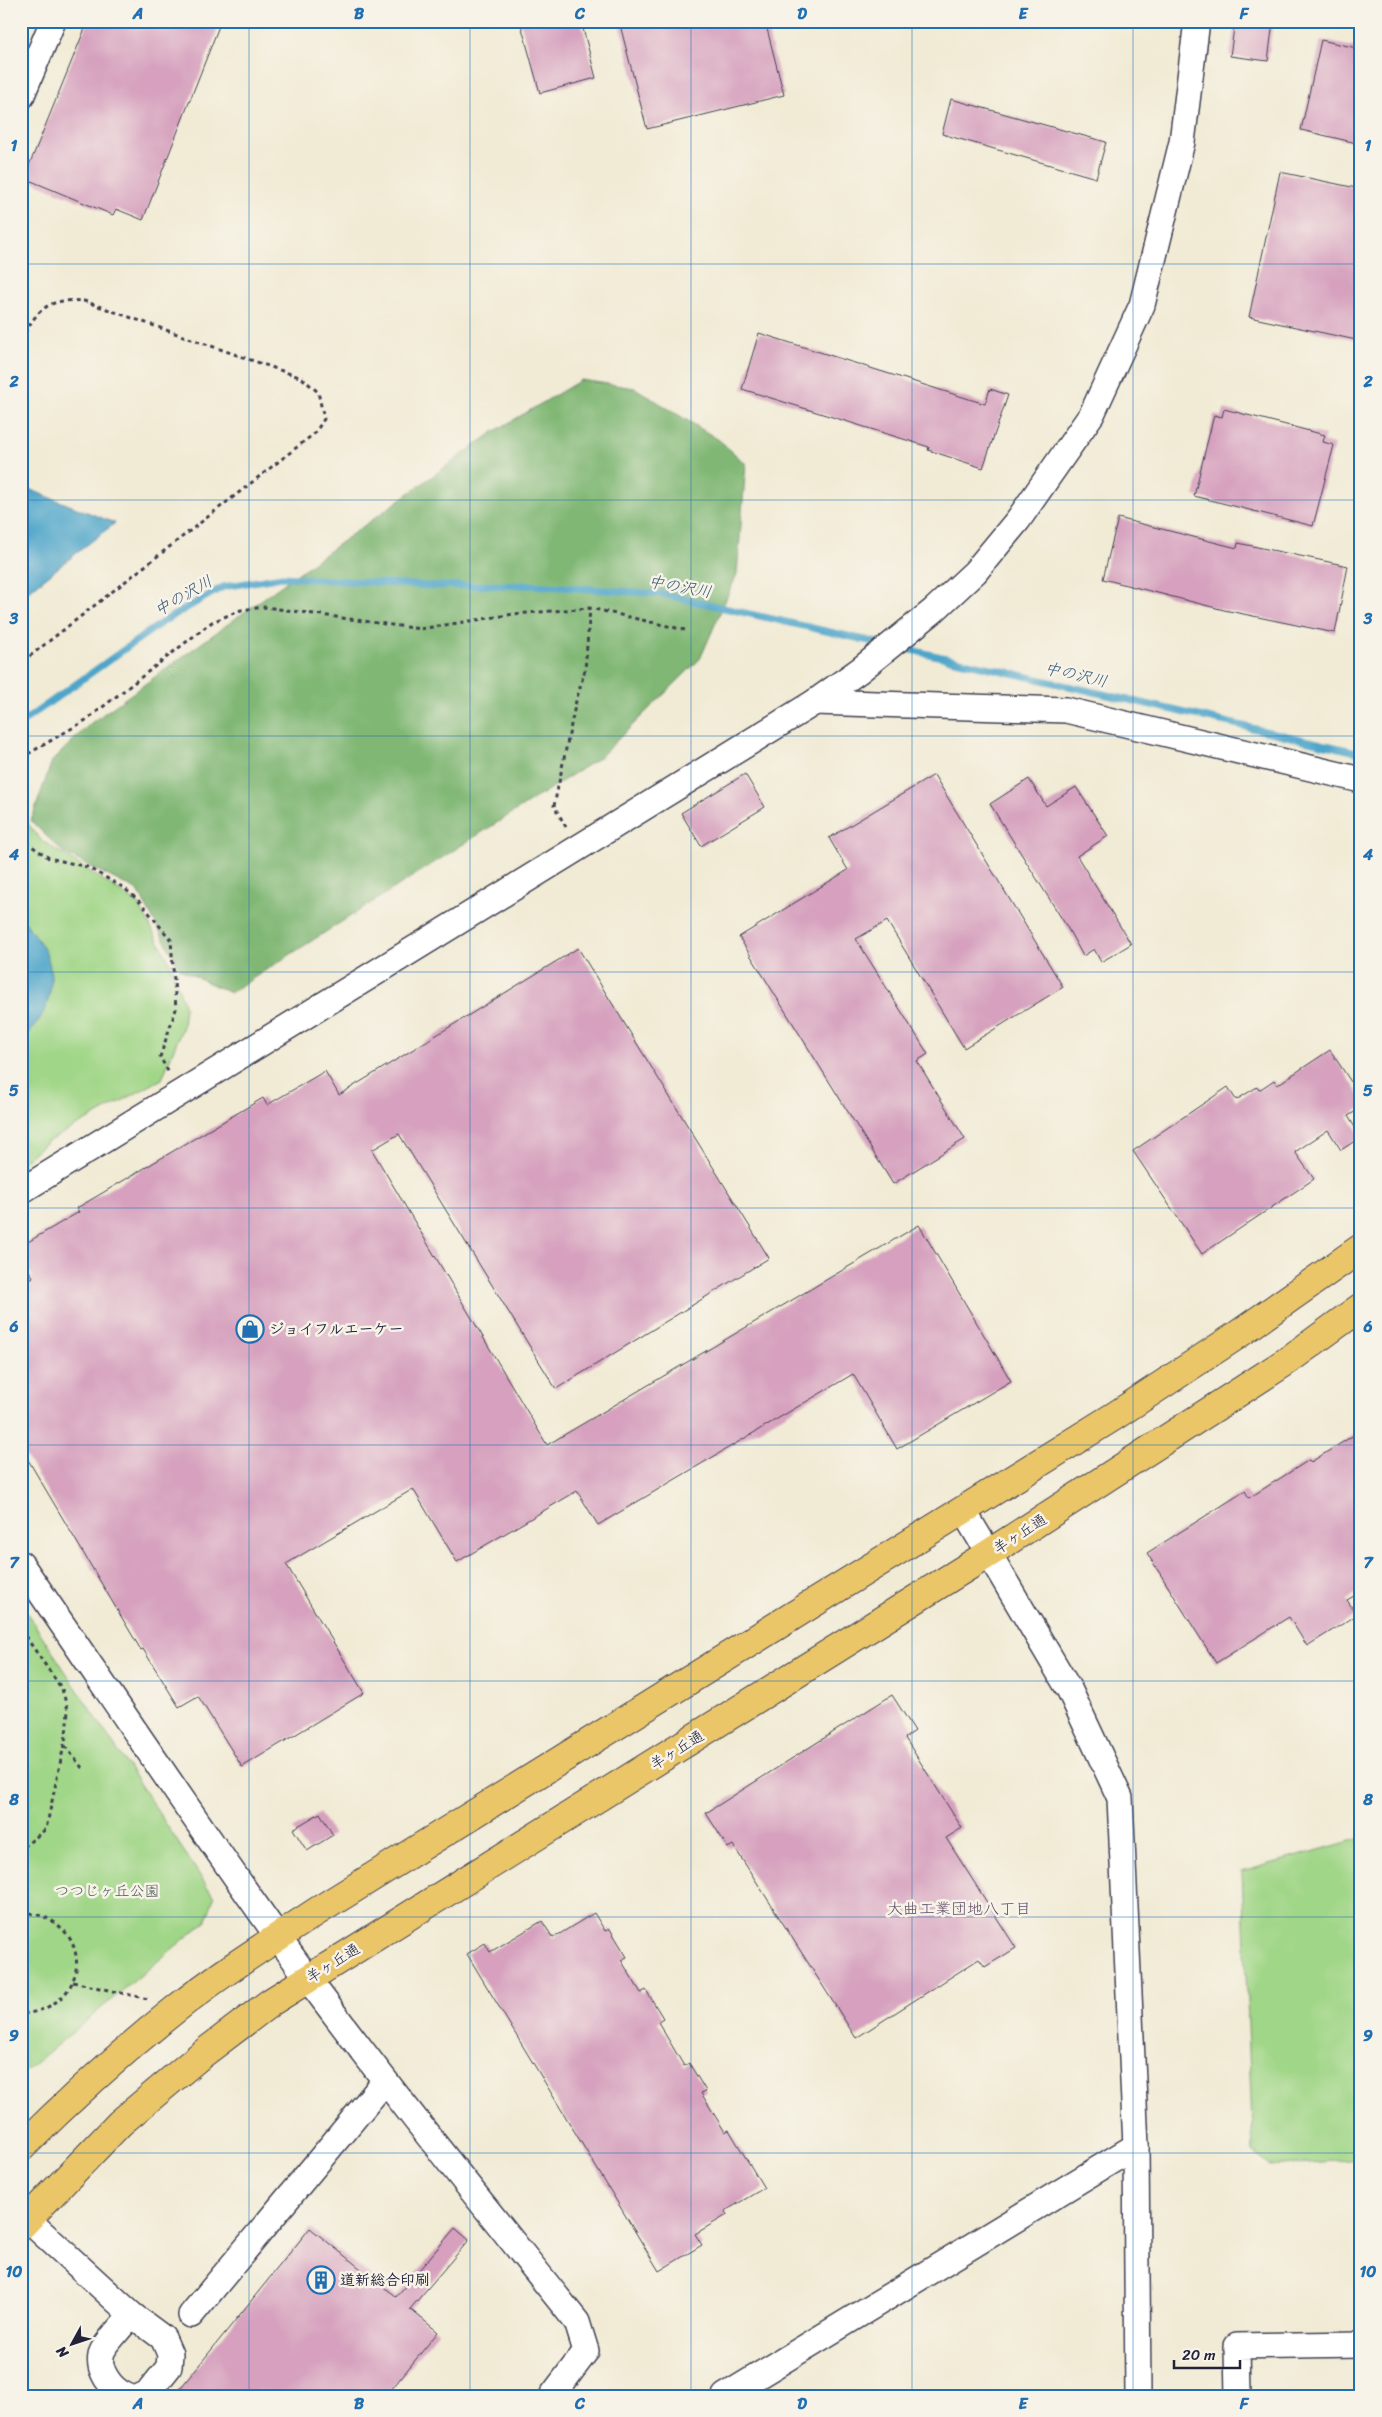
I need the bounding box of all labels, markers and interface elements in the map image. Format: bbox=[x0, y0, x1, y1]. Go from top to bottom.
text: A bbox=[132, 0, 143, 28]
text: B bbox=[354, 0, 365, 28]
text: C bbox=[574, 0, 586, 28]
text: D bbox=[797, 0, 807, 28]
text: E bbox=[1019, 0, 1029, 28]
text: F bbox=[1239, 0, 1250, 28]
text: 1 bbox=[11, 131, 18, 160]
text: 1 bbox=[1365, 131, 1372, 160]
text: 2 bbox=[8, 367, 19, 396]
text: 2 bbox=[1362, 367, 1373, 396]
water label: 中の沢川 bbox=[148, 567, 218, 624]
water label: 中の沢川 bbox=[646, 567, 714, 606]
text: 3 bbox=[9, 604, 19, 633]
text: 3 bbox=[1363, 604, 1373, 633]
water label: 中の沢川 bbox=[1041, 653, 1110, 696]
text: 4 bbox=[8, 840, 19, 869]
text: 4 bbox=[1362, 840, 1373, 869]
text: 5 bbox=[9, 1076, 19, 1105]
text: 5 bbox=[1363, 1076, 1373, 1105]
text: 6 bbox=[8, 1312, 19, 1341]
text: 6 bbox=[1362, 1312, 1373, 1341]
shop icon: ジョイフルエーケー bbox=[235, 1314, 265, 1344]
place label: ジョイフルエーケー bbox=[269, 1316, 403, 1342]
street label: 羊ヶ丘通 bbox=[988, 1507, 1052, 1561]
text: 7 bbox=[9, 1548, 20, 1577]
text: 7 bbox=[1363, 1548, 1374, 1577]
street label: 羊ヶ丘通 bbox=[645, 1723, 709, 1777]
text: 8 bbox=[8, 1785, 19, 1814]
text: 8 bbox=[1362, 1785, 1373, 1814]
park label: つつじヶ丘公園 bbox=[54, 1878, 160, 1904]
district label: 大曲工業団地八丁目 bbox=[887, 1894, 1031, 1923]
street label: 羊ヶ丘通 bbox=[301, 1936, 365, 1990]
text: 9 bbox=[9, 2021, 19, 2050]
text: 9 bbox=[1363, 2021, 1373, 2050]
text: 10 bbox=[6, 2257, 22, 2286]
text: 10 bbox=[1360, 2257, 1376, 2286]
building icon: 道新総合印刷 bbox=[306, 2265, 336, 2295]
place label: 道新総合印刷 bbox=[340, 2267, 430, 2293]
north arrow bbox=[48, 2320, 98, 2370]
scale bar bbox=[1174, 2337, 1241, 2369]
text: N bbox=[50, 2340, 76, 2365]
text: 20 m bbox=[1182, 2342, 1216, 2368]
text: A bbox=[132, 2389, 143, 2417]
text: B bbox=[354, 2389, 365, 2417]
text: C bbox=[574, 2389, 586, 2417]
text: D bbox=[797, 2389, 807, 2417]
text: E bbox=[1019, 2389, 1029, 2417]
text: F bbox=[1239, 2389, 1250, 2417]

